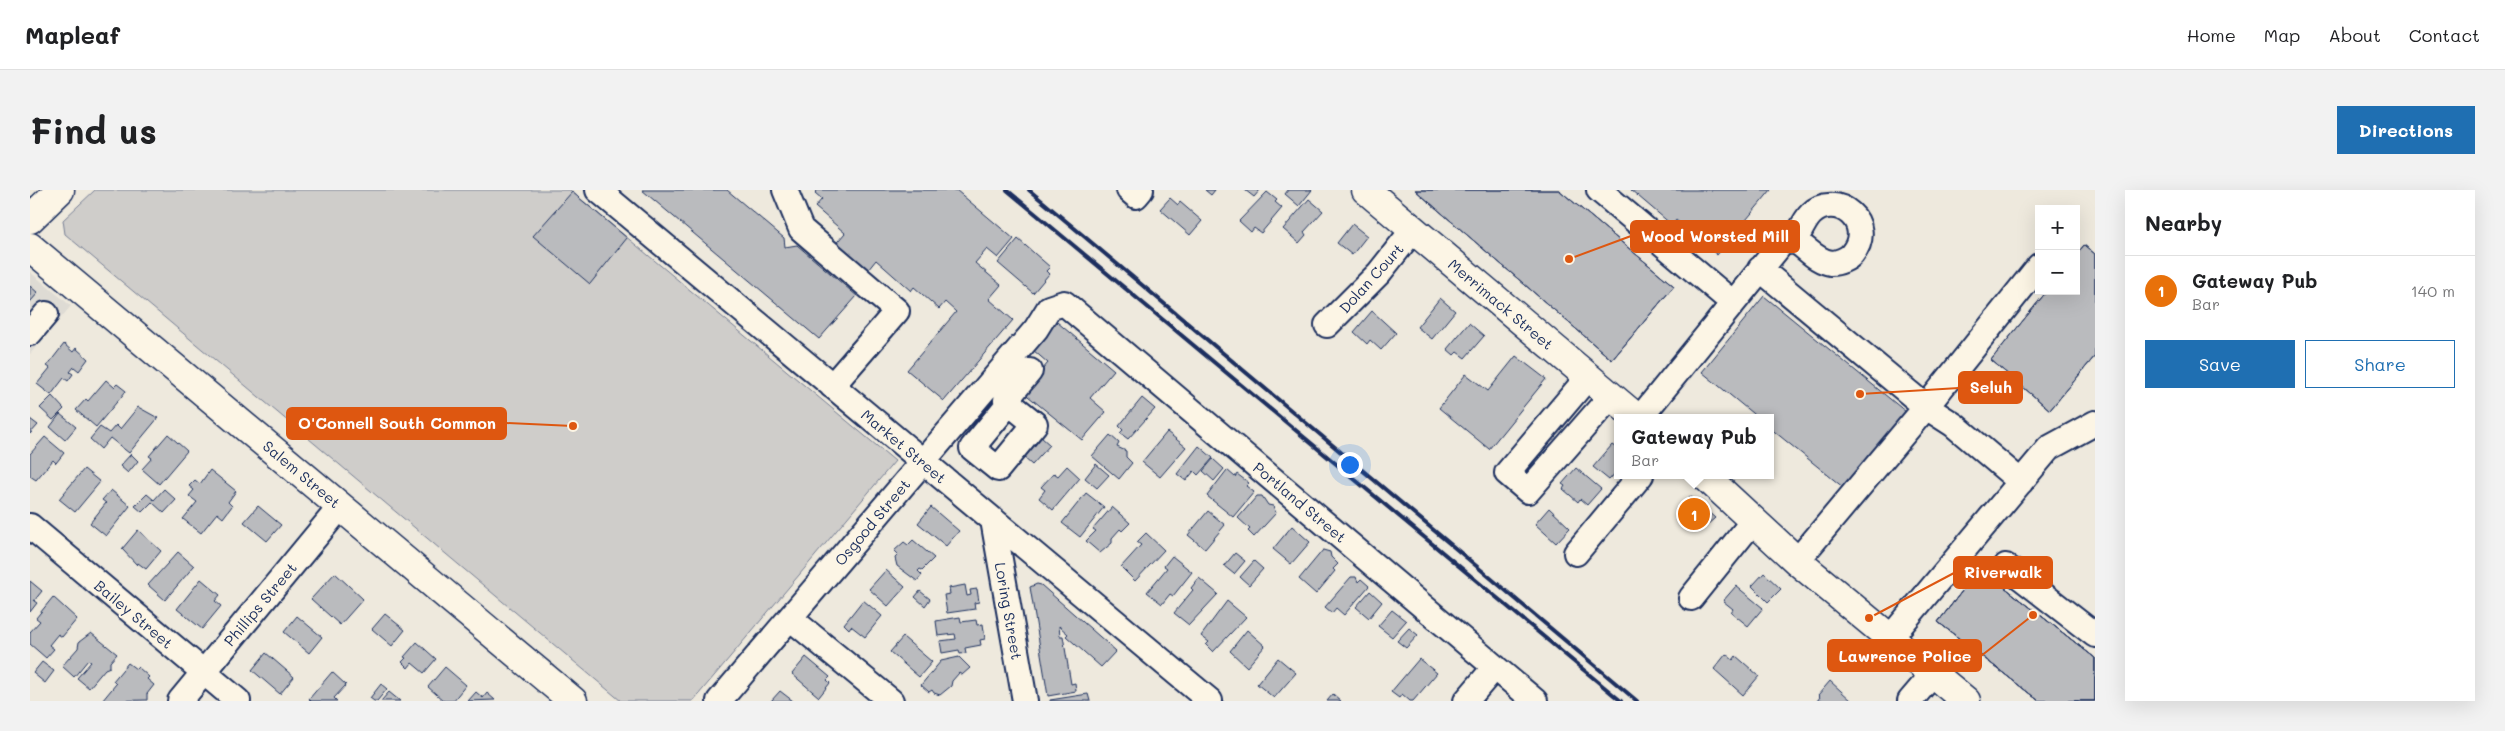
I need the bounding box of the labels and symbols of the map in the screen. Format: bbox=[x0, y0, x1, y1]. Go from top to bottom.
callout: Wood Worsted Mill bbox=[1631, 221, 1799, 252]
text: Wood Worsted Mill bbox=[1641, 225, 1789, 246]
street label: Dolan Court bbox=[1334, 239, 1408, 317]
street label: Merrimack Street bbox=[1444, 254, 1558, 354]
callout: Seluh bbox=[1959, 372, 2022, 403]
text: Seluh bbox=[1970, 376, 2012, 397]
street label: Market Street bbox=[857, 405, 951, 487]
callout: O'Connell South Common bbox=[287, 408, 506, 439]
text: O'Connell South Common bbox=[298, 412, 496, 433]
street label: Salem Street bbox=[259, 436, 345, 512]
your location bbox=[1337, 452, 1363, 478]
street label: Portland Street bbox=[1249, 457, 1351, 547]
street label: Osgood Street bbox=[830, 474, 914, 570]
pin: 1 bbox=[1678, 495, 1710, 533]
callout: Riverwalk bbox=[1954, 557, 2052, 588]
street label: Phillips Street bbox=[219, 558, 301, 650]
street label: Loring Street bbox=[991, 561, 1027, 661]
text: Riverwalk bbox=[1964, 561, 2042, 582]
street label: Bailey Street bbox=[91, 575, 177, 653]
callout: Lawrence Police bbox=[1828, 640, 1981, 671]
text: Lawrence Police bbox=[1839, 645, 1971, 666]

